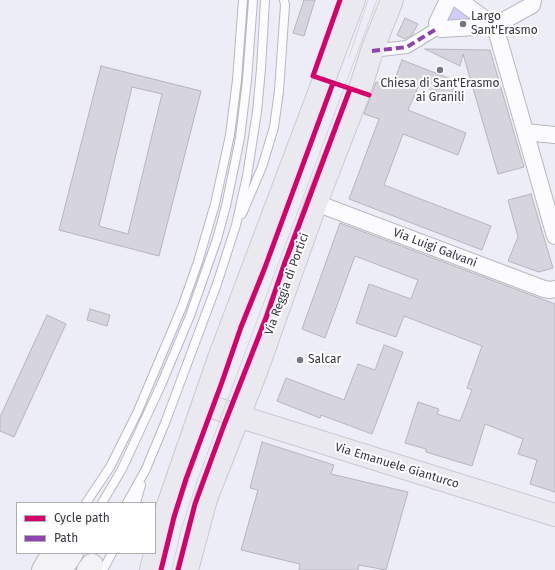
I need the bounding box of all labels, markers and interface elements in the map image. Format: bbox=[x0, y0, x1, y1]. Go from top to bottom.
place label: Largo Sant'Erasmo bbox=[471, 10, 538, 38]
marker: Largo Sant'Erasmo bbox=[458, 19, 468, 29]
marker: Chiesa di Sant'Erasmo ai Granili bbox=[435, 65, 445, 75]
place label: Chiesa di Sant'Erasmo ai Granili bbox=[380, 77, 500, 105]
street label: Via Luigi Galvani bbox=[391, 225, 479, 271]
street label: Via Reggia di Portici bbox=[262, 231, 312, 337]
place label: Salcar bbox=[308, 353, 341, 367]
marker: Salcar bbox=[295, 355, 305, 365]
street label: Via Emanuele Gianturco bbox=[333, 440, 461, 492]
legend bbox=[16, 502, 156, 554]
text: Cycle path bbox=[54, 511, 110, 525]
text: Path bbox=[54, 531, 78, 545]

